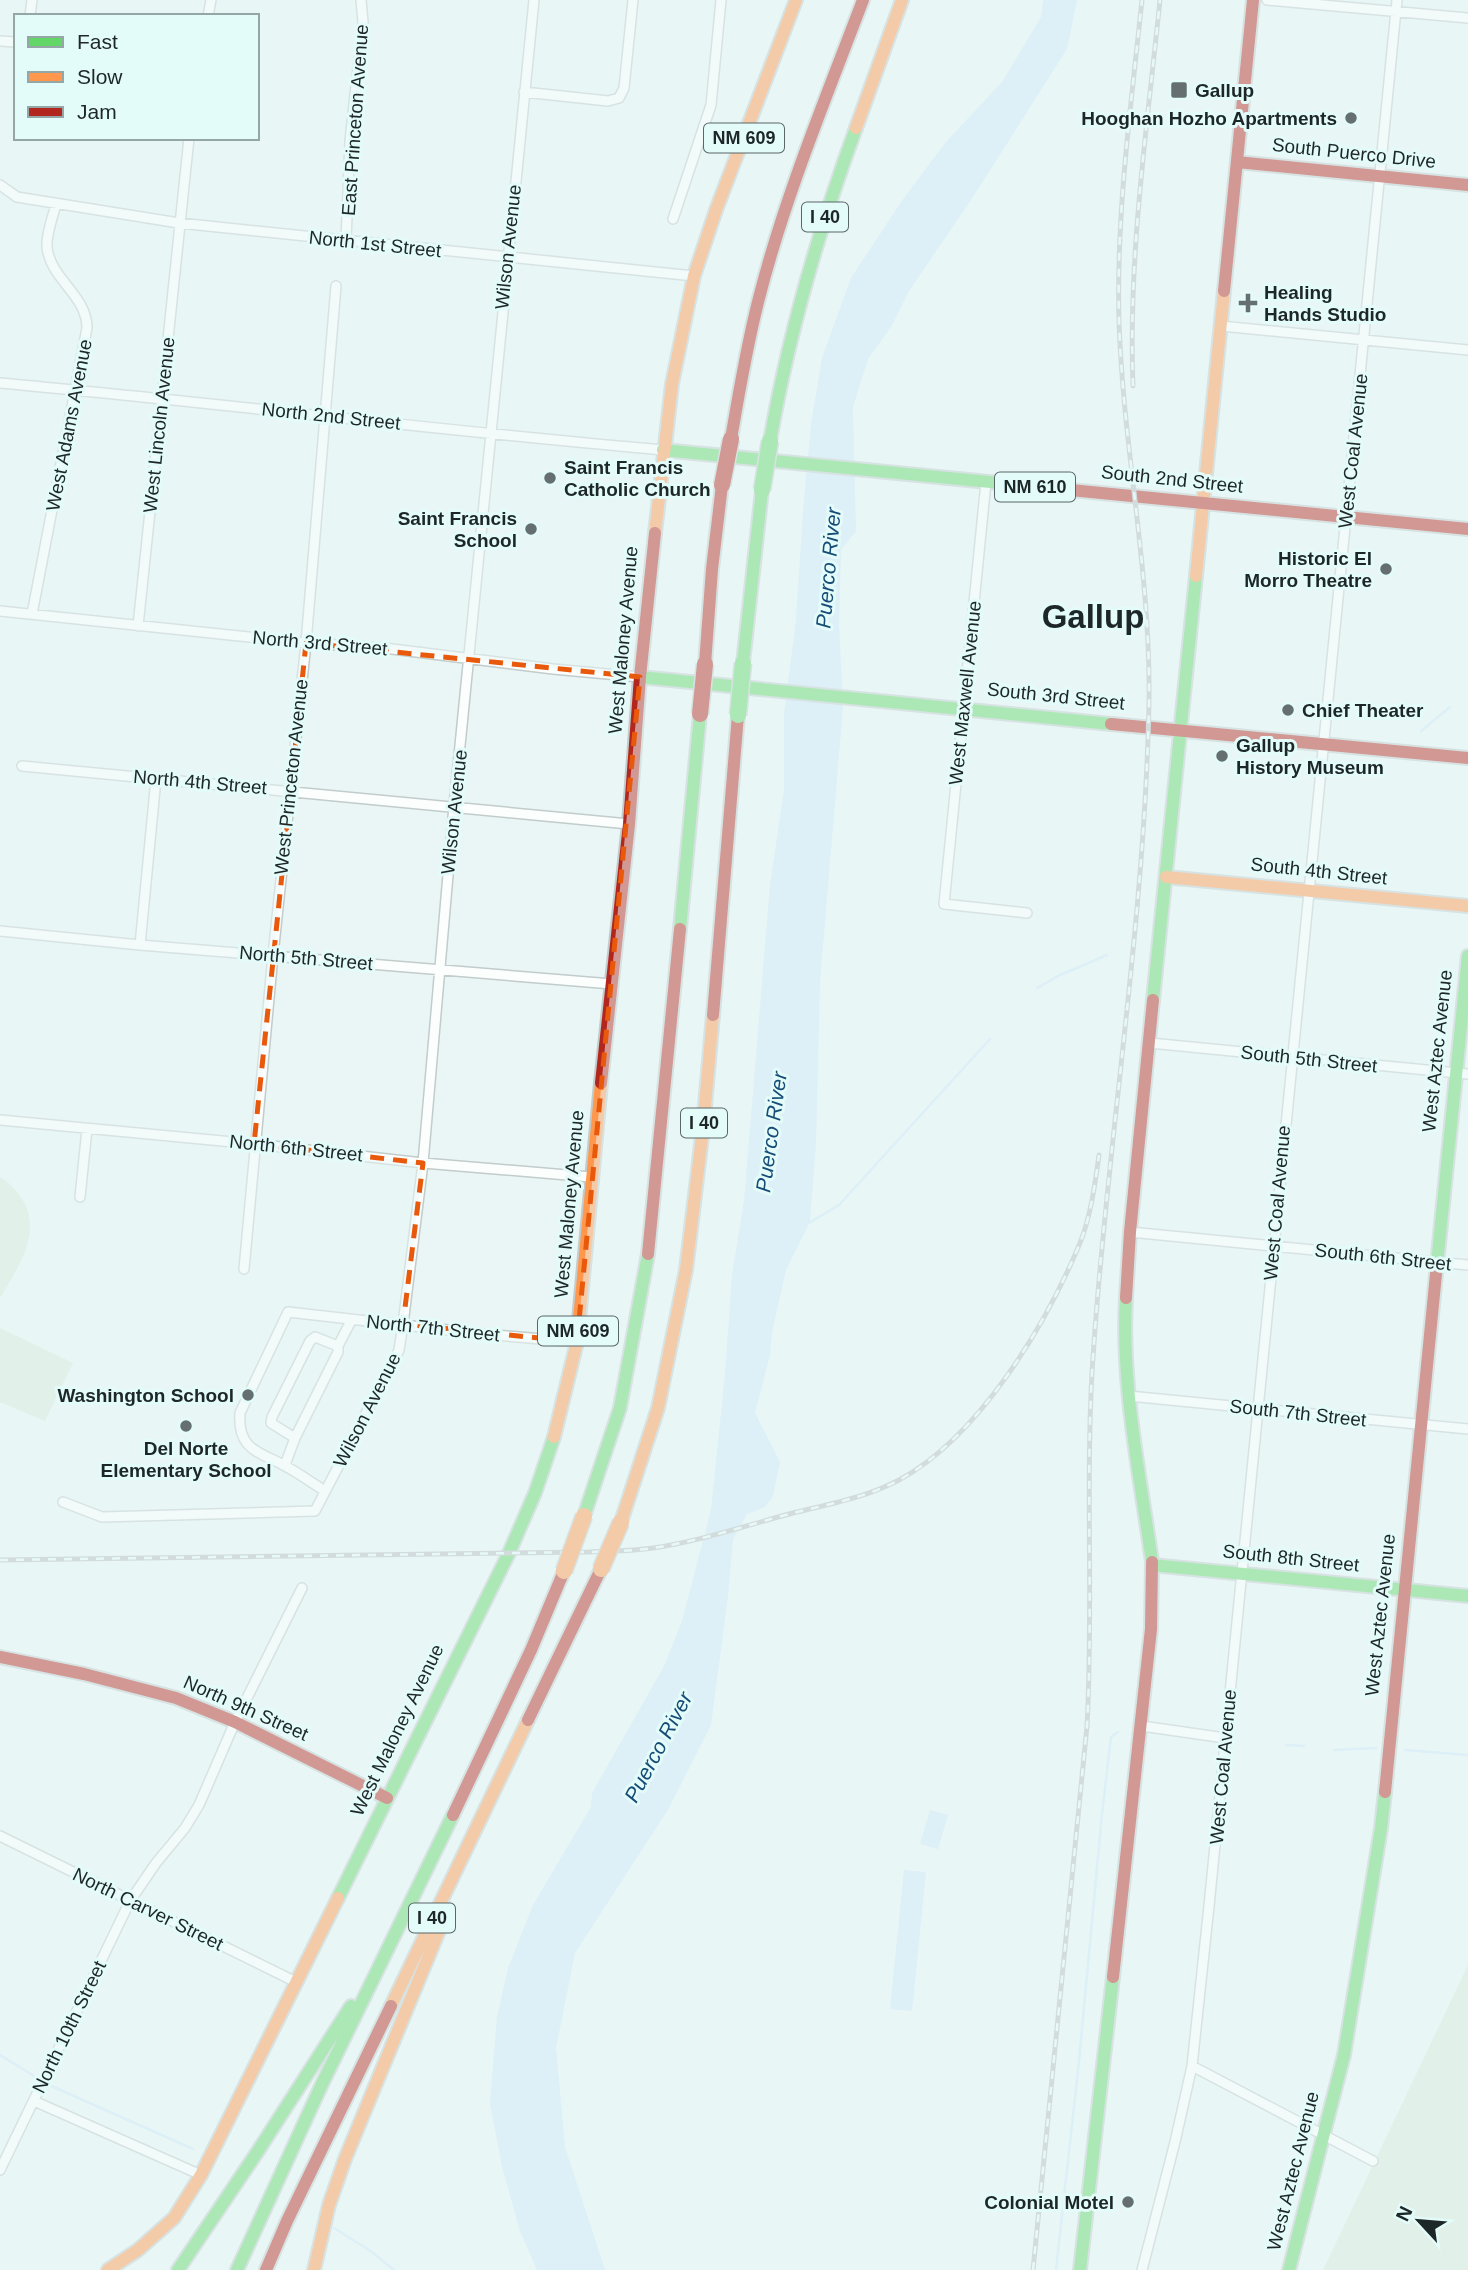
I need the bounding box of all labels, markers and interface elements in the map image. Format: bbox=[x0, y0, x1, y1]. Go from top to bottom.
legend bbox=[14, 14, 259, 140]
street label: East Princeton Avenue bbox=[338, 24, 372, 216]
text: Fast bbox=[77, 30, 118, 53]
text: Slow bbox=[77, 65, 123, 88]
marker: Gallup bbox=[1169, 80, 1189, 100]
place label: Gallup bbox=[1195, 80, 1254, 101]
text: Jam bbox=[77, 100, 117, 123]
place label: Hooghan Hozho Apartments bbox=[1081, 108, 1337, 129]
marker: Hooghan Hozho Apartments bbox=[1343, 110, 1359, 126]
road number: NM 609 bbox=[704, 124, 784, 153]
street label: South Puerco Drive bbox=[1271, 134, 1437, 172]
street label: Wilson Avenue bbox=[491, 184, 525, 310]
road number: I 40 bbox=[802, 202, 848, 232]
street label: North 1st Street bbox=[308, 227, 443, 261]
place label: Healing Hands Studio bbox=[1264, 282, 1386, 325]
marker: Healing Hands Studio bbox=[1238, 293, 1258, 313]
street label: West Lincoln Avenue bbox=[139, 336, 179, 514]
street label: West Adams Avenue bbox=[42, 337, 96, 513]
street label: West Coal Avenue bbox=[1334, 373, 1372, 529]
street label: North 2nd Street bbox=[261, 398, 402, 434]
place label: Saint Francis Catholic Church bbox=[564, 457, 711, 500]
street label: South 2nd Street bbox=[1100, 461, 1245, 497]
marker: Saint Francis Catholic Church bbox=[542, 470, 558, 486]
road number: NM 610 bbox=[995, 472, 1075, 502]
water label: Puerco River bbox=[811, 506, 845, 629]
place label: Saint Francis School bbox=[398, 508, 517, 551]
marker: Saint Francis School bbox=[523, 521, 539, 537]
street label: West Maloney Avenue bbox=[604, 545, 642, 735]
place label: Historic El Morro Theatre bbox=[1244, 548, 1372, 591]
marker: Historic El Morro Theatre bbox=[1378, 561, 1394, 577]
district label: Gallup bbox=[1042, 598, 1144, 635]
street label: West Maxwell Avenue bbox=[945, 600, 985, 786]
street label: North 3rd Street bbox=[252, 627, 389, 659]
street label: West Princeton Avenue bbox=[270, 678, 312, 876]
street label: South 3rd Street bbox=[986, 678, 1127, 714]
place label: Chief Theater bbox=[1302, 700, 1424, 721]
marker: Chief Theater bbox=[1280, 702, 1296, 718]
place label: Gallup History Museum bbox=[1236, 735, 1384, 778]
marker: Gallup History Museum bbox=[1214, 748, 1230, 764]
street label: Wilson Avenue bbox=[437, 749, 471, 875]
street label: North 4th Street bbox=[132, 766, 268, 798]
street label: South 4th Street bbox=[1250, 853, 1389, 889]
street label: North 5th Street bbox=[238, 942, 374, 974]
street label: West Aztec Avenue bbox=[1418, 969, 1456, 1133]
street label: South 5th Street bbox=[1240, 1041, 1379, 1077]
water label: Puerco River bbox=[751, 1069, 791, 1194]
road number: I 40 bbox=[681, 1108, 727, 1138]
street label: West Maloney Avenue bbox=[550, 1109, 588, 1299]
street label: West Coal Avenue bbox=[1260, 1125, 1294, 1281]
street label: North 6th Street bbox=[228, 1131, 365, 1166]
street label: South 6th Street bbox=[1314, 1239, 1453, 1275]
street label: North 7th Street bbox=[365, 1311, 502, 1346]
road number: NM 609 bbox=[538, 1316, 618, 1346]
street label: Wilson Avenue bbox=[329, 1349, 405, 1471]
place label: Washington School bbox=[57, 1385, 234, 1406]
marker: Washington School bbox=[240, 1387, 256, 1403]
street label: South 7th Street bbox=[1229, 1395, 1368, 1431]
marker: Del Norte Elementary School bbox=[178, 1418, 194, 1434]
place label: Del Norte Elementary School bbox=[100, 1438, 272, 1481]
street label: West Aztec Avenue bbox=[1361, 1533, 1399, 1697]
street label: South 8th Street bbox=[1222, 1540, 1361, 1576]
street label: West Maloney Avenue bbox=[346, 1641, 448, 1819]
street label: North 9th Street bbox=[180, 1671, 312, 1745]
water label: Puerco River bbox=[619, 1687, 697, 1806]
street label: West Coal Avenue bbox=[1206, 1689, 1240, 1845]
street label: North Carver Street bbox=[69, 1863, 227, 1955]
road number: I 40 bbox=[409, 1904, 455, 1932]
street label: North 10th Street bbox=[28, 1957, 110, 2097]
street label: West Aztec Avenue bbox=[1263, 2089, 1323, 2253]
north arrow bbox=[1384, 2186, 1454, 2256]
place label: Colonial Motel bbox=[984, 2192, 1114, 2213]
marker: Colonial Motel bbox=[1120, 2194, 1136, 2210]
text: N bbox=[1392, 2203, 1417, 2225]

